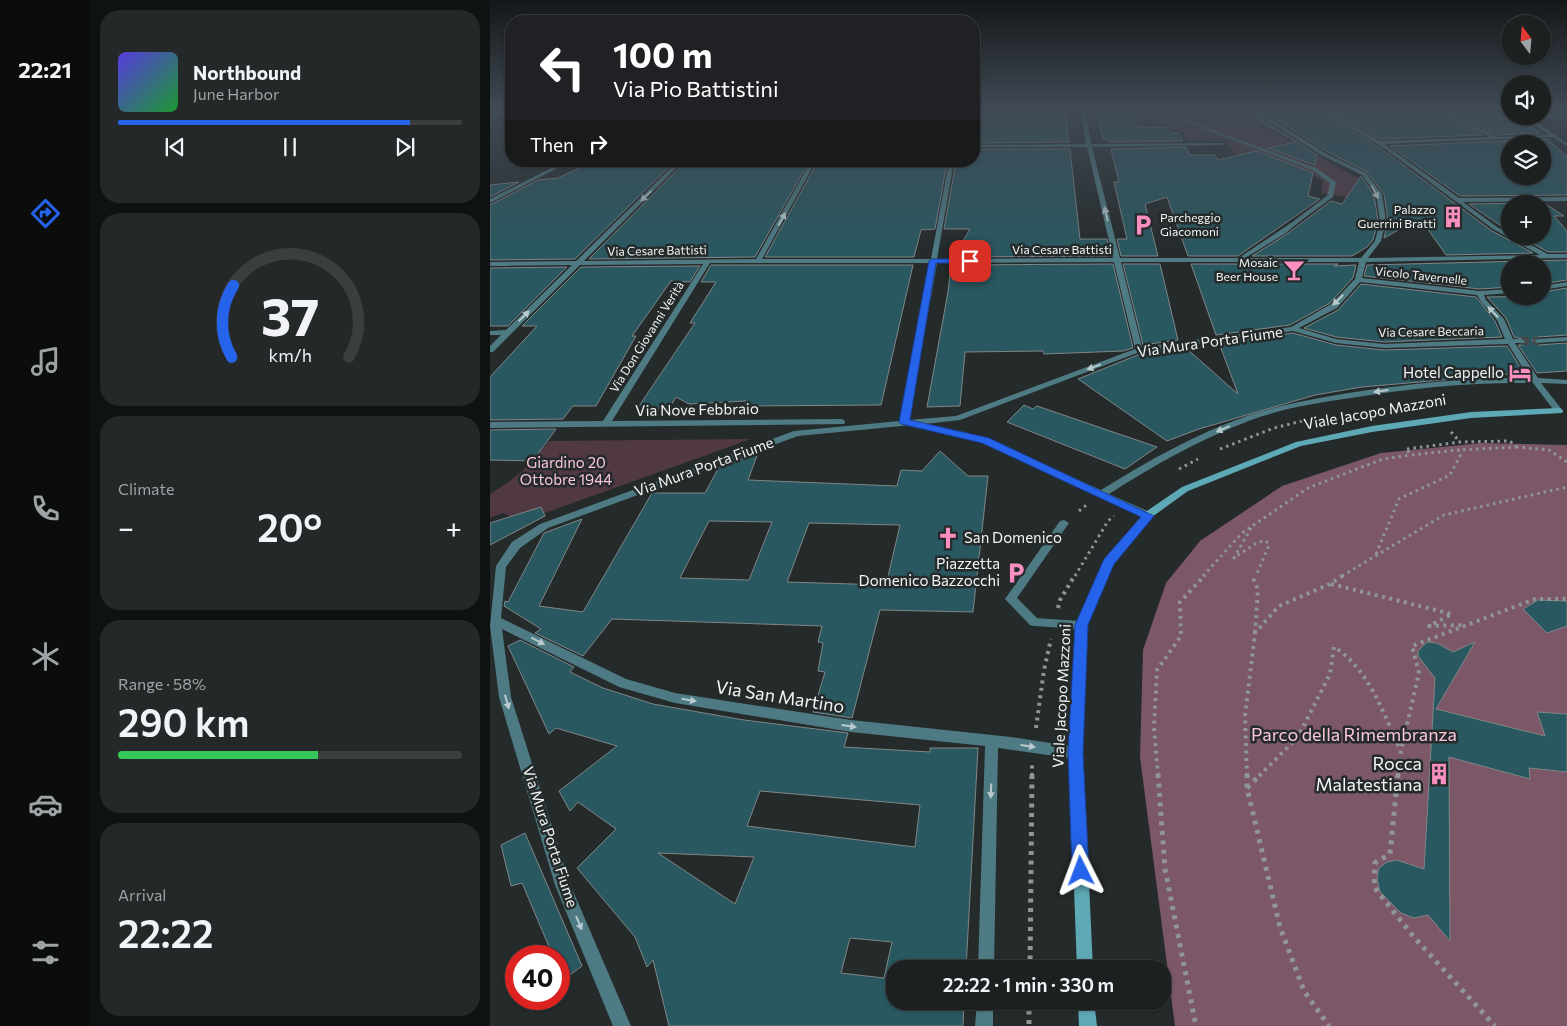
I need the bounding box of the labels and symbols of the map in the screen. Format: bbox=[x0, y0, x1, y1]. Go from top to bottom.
north arrow bbox=[1501, 15, 1551, 65]
one-way arrow bbox=[1371, 184, 1379, 199]
one-way arrow bbox=[640, 189, 652, 201]
place label: Palazzo Guerrini Bratti bbox=[1358, 202, 1436, 230]
building icon: Palazzo Guerrini Bratti bbox=[1440, 204, 1466, 230]
one-way arrow bbox=[1102, 206, 1110, 221]
place label: Parcheggio Giacomoni bbox=[1160, 210, 1221, 238]
one-way arrow bbox=[778, 211, 786, 226]
parking icon: Parcheggio Giacomoni bbox=[1130, 212, 1156, 238]
pin bbox=[949, 240, 991, 282]
street label: Via Cesare Battisti bbox=[607, 242, 707, 258]
street label: Via Cesare Battisti bbox=[1012, 242, 1112, 256]
place label: Mosaic Beer House bbox=[1216, 255, 1278, 283]
bar icon: Mosaic Beer House bbox=[1281, 257, 1307, 283]
street label: Vicolo Tavernelle bbox=[1374, 263, 1468, 287]
street label: Via Don Giovanni Verità bbox=[606, 278, 686, 395]
one-way arrow bbox=[1333, 294, 1345, 306]
one-way arrow bbox=[1488, 306, 1499, 319]
one-way arrow bbox=[518, 310, 530, 322]
street label: Via Mura Porta Fiume bbox=[1136, 322, 1284, 360]
street label: Via Cesare Beccaria bbox=[1378, 323, 1484, 339]
hotel icon: Hotel Cappello bbox=[1507, 360, 1533, 386]
place label: Hotel Cappello bbox=[1403, 363, 1504, 381]
one-way arrow bbox=[1086, 364, 1101, 371]
one-way arrow bbox=[1372, 387, 1388, 395]
street label: Viale Jacopo Mazzoni bbox=[1302, 390, 1447, 432]
street label: Via Nove Febbraio bbox=[635, 399, 759, 419]
one-way arrow bbox=[1216, 425, 1231, 433]
street label: Via Mura Porta Fiume bbox=[632, 432, 776, 500]
park label: Giardino 20 Ottobre 1944 bbox=[520, 453, 612, 488]
church icon: San Domenico bbox=[935, 525, 961, 551]
place label: San Domenico bbox=[964, 528, 1062, 546]
place label: Piazzetta Domenico Bazzocchi bbox=[859, 554, 1000, 589]
parking icon: Piazzetta Domenico Bazzocchi bbox=[1003, 560, 1029, 586]
street label: Viale Jacopo Mazzoni bbox=[1048, 623, 1074, 768]
one-way arrow bbox=[531, 637, 546, 645]
street label: Via San Martino bbox=[714, 675, 846, 717]
one-way arrow bbox=[503, 695, 511, 710]
one-way arrow bbox=[681, 696, 697, 704]
one-way arrow bbox=[842, 722, 858, 730]
park label: Parco della Rimembranza bbox=[1251, 723, 1457, 745]
one-way arrow bbox=[1021, 742, 1037, 750]
place label: Rocca Malatestiana bbox=[1316, 752, 1422, 795]
building icon: Rocca Malatestiana bbox=[1426, 761, 1452, 787]
street label: Via Mura Porta Fiume bbox=[520, 764, 582, 909]
one-way arrow bbox=[987, 783, 995, 799]
position arrow bbox=[1054, 844, 1106, 896]
one-way arrow bbox=[576, 916, 584, 930]
speed limit sign: 40 bbox=[505, 945, 570, 1010]

